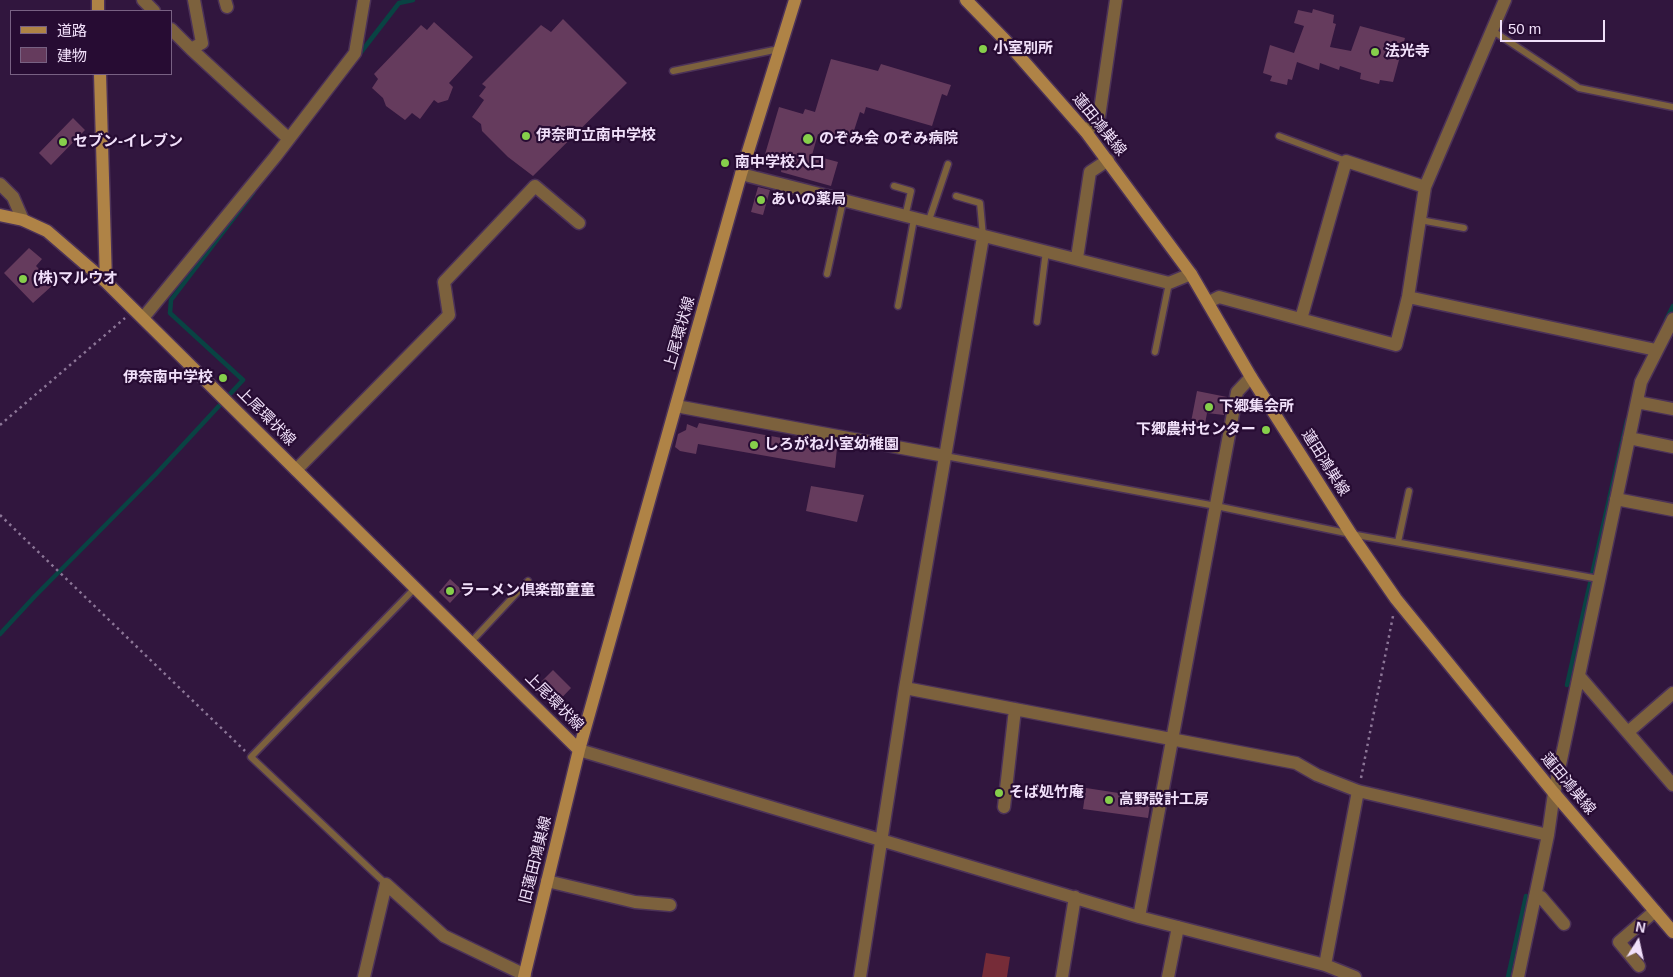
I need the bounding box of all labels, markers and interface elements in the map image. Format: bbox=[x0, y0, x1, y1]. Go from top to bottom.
legend bbox=[10, 10, 172, 75]
scale bar bbox=[1503, 10, 1608, 42]
text: 50 m bbox=[1508, 20, 1541, 37]
text: 道路 bbox=[57, 22, 87, 39]
place label: 小室別所 bbox=[993, 40, 1053, 58]
marker: 小室別所 bbox=[977, 43, 989, 55]
place label: 法光寺 bbox=[1385, 43, 1430, 61]
marker: 法光寺 bbox=[1369, 46, 1381, 58]
text: 建物 bbox=[57, 47, 87, 64]
street label: 蓮田鴻巣線 bbox=[1068, 90, 1130, 160]
place label: 伊奈町立南中学校 bbox=[536, 127, 656, 145]
marker: 伊奈町立南中学校 bbox=[520, 130, 532, 142]
place label: のぞみ会 のぞみ病院 bbox=[819, 130, 958, 148]
marker: のぞみ会 のぞみ病院 bbox=[801, 132, 815, 146]
place label: セブン-イレブン bbox=[73, 133, 183, 151]
marker: セブン-イレブン bbox=[57, 136, 69, 148]
place label: 南中学校入口 bbox=[735, 154, 825, 172]
marker: 南中学校入口 bbox=[719, 157, 731, 169]
place label: あいの薬局 bbox=[771, 191, 846, 209]
marker: あいの薬局 bbox=[755, 194, 767, 206]
place label: (株)マルウオ bbox=[33, 270, 118, 288]
marker: (株)マルウオ bbox=[17, 273, 29, 285]
street label: 上尾環状線 bbox=[661, 294, 699, 372]
place label: 伊奈南中学校 bbox=[123, 369, 213, 387]
marker: 伊奈南中学校 bbox=[217, 372, 229, 384]
street label: 上尾環状線 bbox=[233, 384, 299, 450]
place label: 下郷集会所 bbox=[1219, 398, 1294, 416]
marker: 下郷集会所 bbox=[1203, 401, 1215, 413]
place label: 下郷農村センター bbox=[1136, 421, 1256, 439]
marker: 下郷農村センター bbox=[1260, 424, 1272, 436]
street label: 蓮田鴻巣線 bbox=[1297, 426, 1353, 500]
place label: しろがね小室幼稚園 bbox=[764, 436, 899, 454]
marker: しろがね小室幼稚園 bbox=[748, 439, 760, 451]
place label: ラーメン倶楽部童童 bbox=[460, 582, 595, 600]
marker: ラーメン倶楽部童童 bbox=[444, 585, 456, 597]
street label: 上尾環状線 bbox=[521, 669, 587, 735]
street label: 蓮田鴻巣線 bbox=[1537, 749, 1599, 819]
place label: そば処竹庵 bbox=[1009, 784, 1084, 802]
marker: そば処竹庵 bbox=[993, 787, 1005, 799]
place label: 高野設計工房 bbox=[1119, 791, 1209, 809]
marker: 高野設計工房 bbox=[1103, 794, 1115, 806]
street label: 旧蓮田鴻巣線 bbox=[516, 814, 556, 906]
north arrow bbox=[1613, 917, 1663, 967]
text: N bbox=[1634, 918, 1647, 936]

